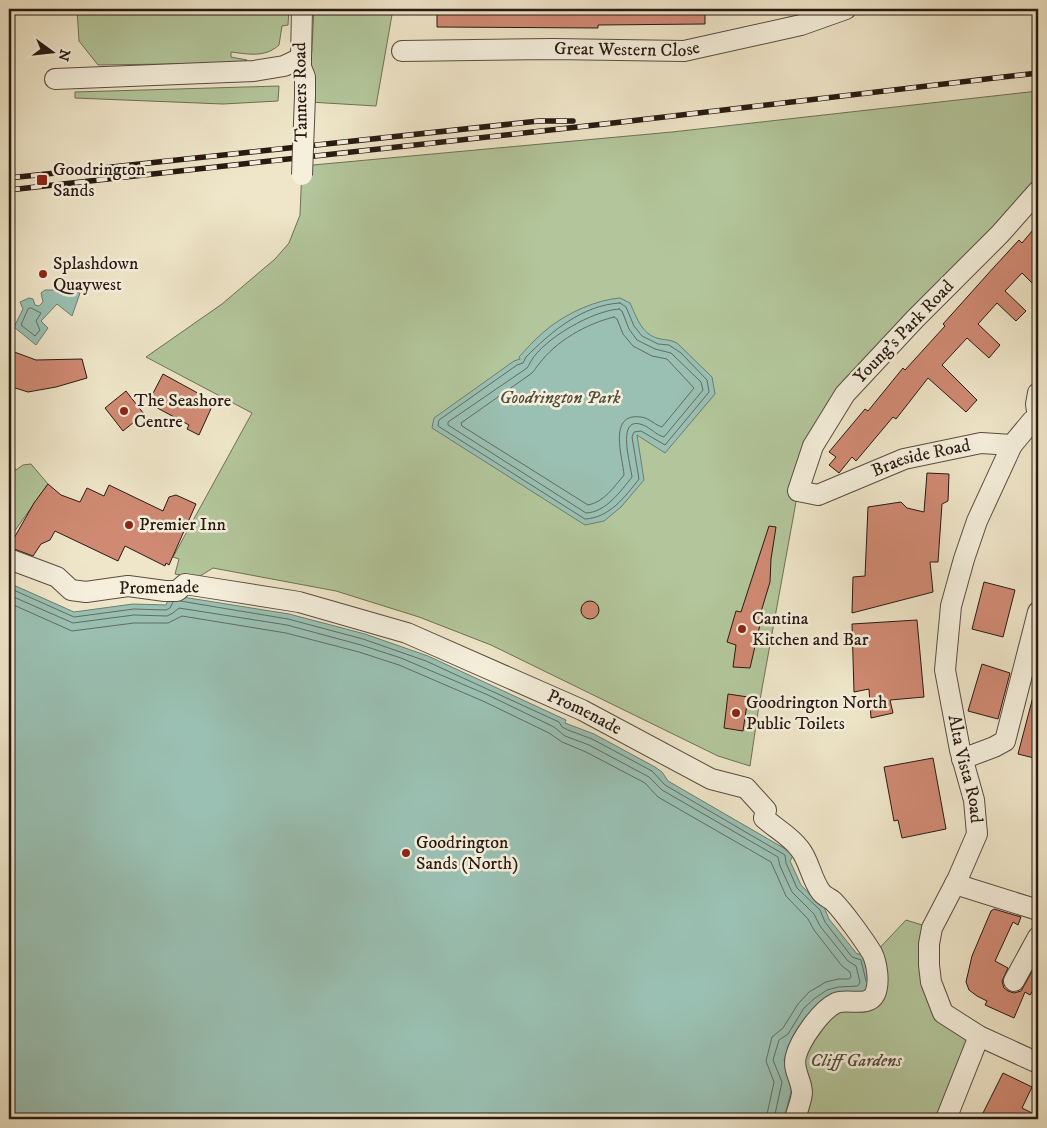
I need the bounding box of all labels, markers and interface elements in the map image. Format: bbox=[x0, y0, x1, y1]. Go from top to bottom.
north arrow bbox=[28, 28, 78, 78]
street label: Great Western Close bbox=[554, 37, 702, 62]
street label: Tanners Road bbox=[289, 42, 313, 142]
text: N bbox=[53, 47, 74, 63]
place label: Goodrington Sands bbox=[53, 159, 146, 202]
marker: Goodrington Sands bbox=[35, 173, 49, 187]
place label: Splashdown Quaywest bbox=[53, 253, 139, 296]
marker: Splashdown Quaywest bbox=[37, 268, 49, 280]
street label: Young's Park Road bbox=[849, 276, 959, 388]
park label: Goodrington Park bbox=[499, 387, 621, 409]
place label: The Seashore Centre bbox=[134, 390, 231, 433]
marker: The Seashore Centre bbox=[118, 405, 130, 417]
street label: Braeside Road bbox=[868, 435, 972, 482]
place label: Premier Inn bbox=[139, 514, 227, 536]
marker: Premier Inn bbox=[123, 519, 135, 531]
street label: Promenade bbox=[119, 576, 199, 600]
place label: Cantina Kitchen and Bar bbox=[752, 608, 869, 651]
marker: Cantina Kitchen and Bar bbox=[736, 623, 748, 635]
street label: Promenade bbox=[544, 685, 625, 740]
place label: Goodrington North Public Toilets bbox=[746, 692, 888, 735]
marker: Goodrington North Public Toilets bbox=[730, 707, 742, 719]
street label: Alta Vista Road bbox=[943, 713, 987, 824]
place label: Goodrington Sands (North) bbox=[416, 832, 518, 875]
marker: Goodrington Sands (North) bbox=[400, 847, 412, 859]
park label: Cliff Gardens bbox=[810, 1050, 902, 1072]

